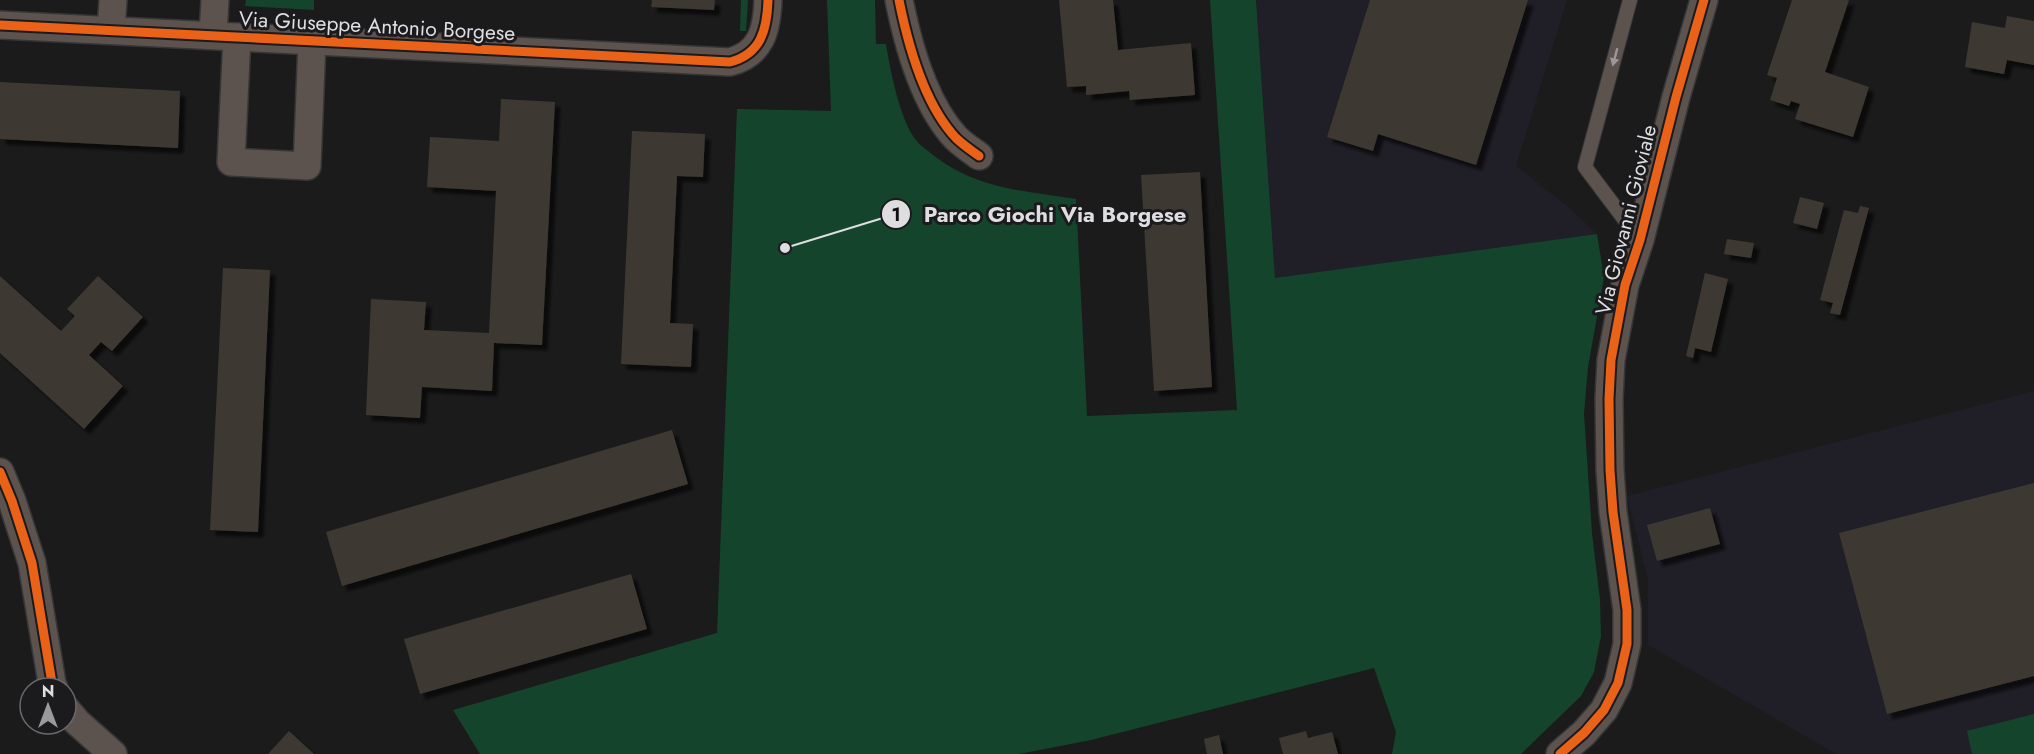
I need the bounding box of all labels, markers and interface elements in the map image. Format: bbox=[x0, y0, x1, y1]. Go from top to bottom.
street label: Via Giuseppe Antonio Borgese bbox=[238, 4, 516, 48]
one-way arrow bbox=[1609, 47, 1619, 66]
street label: Via Giovanni Gioviale bbox=[1588, 122, 1664, 318]
callout: Parco Giochi Via Borgese bbox=[881, 194, 1198, 234]
text: Parco Giochi Via Borgese bbox=[924, 198, 1186, 230]
text: 1 bbox=[891, 202, 901, 228]
north arrow bbox=[18, 676, 78, 736]
text: N bbox=[42, 680, 54, 703]

